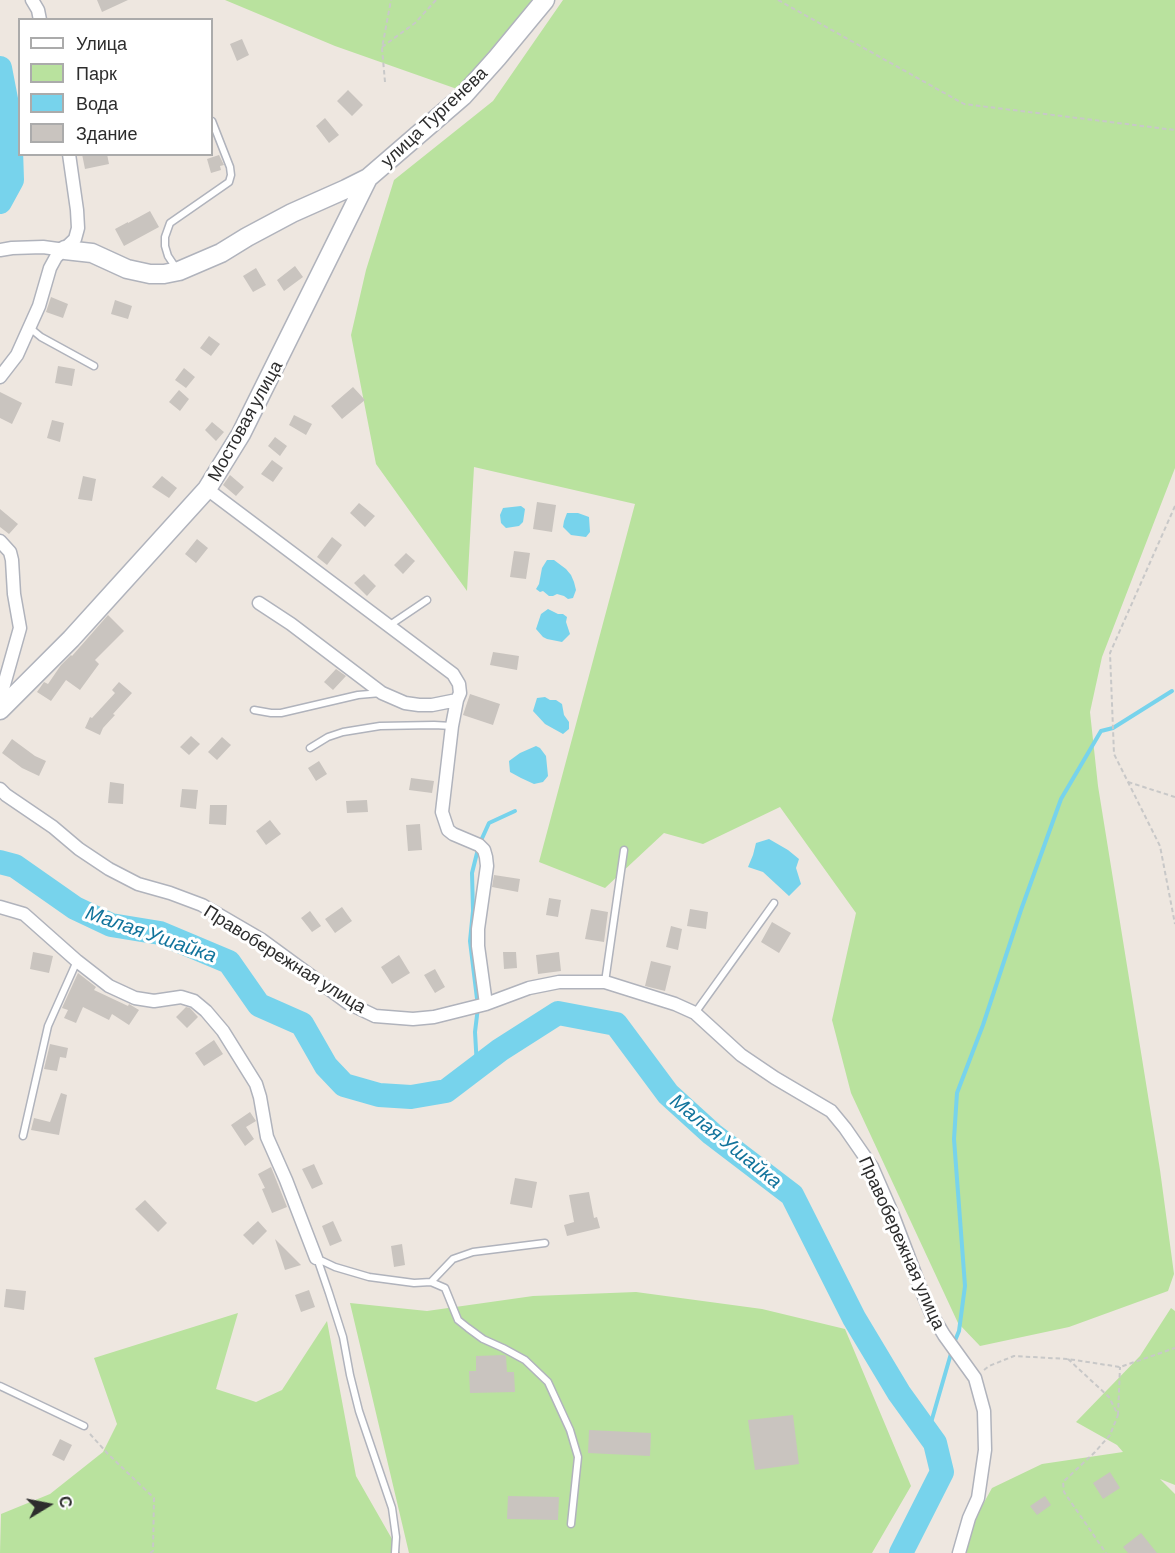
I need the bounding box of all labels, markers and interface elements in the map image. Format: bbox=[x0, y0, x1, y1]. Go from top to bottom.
legend bbox=[18, 18, 213, 156]
text: Улица bbox=[76, 32, 127, 54]
text: Парк bbox=[76, 62, 117, 84]
street label: улица Тургенева bbox=[376, 62, 492, 172]
text: Вода bbox=[76, 92, 118, 114]
text: Здание bbox=[76, 122, 137, 144]
street label: Мостовая улица bbox=[203, 357, 287, 485]
water label: Малая Ушайка bbox=[82, 900, 220, 968]
street label: Правобережная улица bbox=[200, 900, 370, 1018]
water label: Малая Ушайка bbox=[665, 1089, 787, 1193]
street label: Правобережная улица bbox=[854, 1153, 950, 1333]
north arrow bbox=[18, 1475, 78, 1535]
text: С bbox=[56, 1494, 77, 1509]

